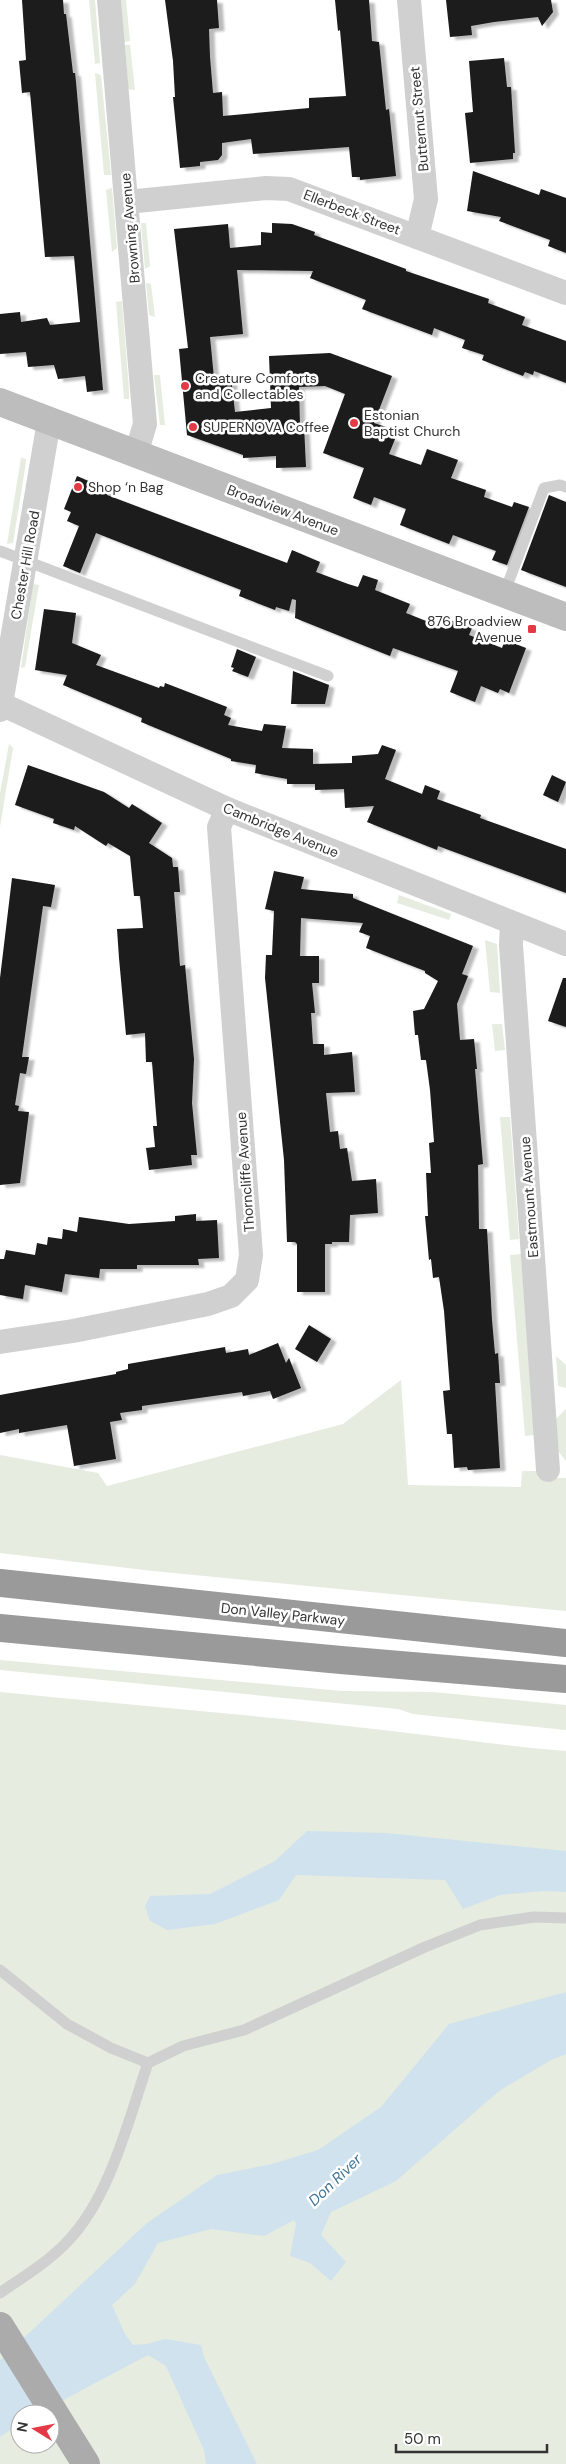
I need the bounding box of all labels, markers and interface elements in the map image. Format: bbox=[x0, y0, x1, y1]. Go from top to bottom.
street label: Butternut Street bbox=[405, 66, 433, 172]
street label: Browning Avenue bbox=[116, 172, 144, 284]
street label: Ellerbeck Street bbox=[301, 185, 403, 239]
place label: Creature Comforts and Collectables bbox=[195, 369, 317, 403]
marker: Creature Comforts and Collectables bbox=[179, 380, 191, 392]
place label: Estonian Baptist Church bbox=[364, 406, 460, 440]
marker: Estonian Baptist Church bbox=[348, 417, 360, 429]
place label: SUPERNOVA Coffee bbox=[203, 418, 329, 436]
marker: SUPERNOVA Coffee bbox=[187, 421, 199, 433]
place label: Shop ‘n Bag bbox=[88, 478, 164, 496]
street label: Broadview Avenue bbox=[224, 480, 342, 540]
marker: Shop ‘n Bag bbox=[72, 481, 84, 493]
street label: Chester Hill Road bbox=[7, 509, 43, 621]
place label: 876 Broadview Avenue bbox=[427, 612, 522, 646]
marker: 876 Broadview Avenue bbox=[526, 623, 538, 635]
street label: Cambridge Avenue bbox=[221, 799, 341, 861]
street label: Thorncliffe Avenue bbox=[232, 1111, 258, 1233]
street label: Eastmount Avenue bbox=[516, 1136, 542, 1258]
street label: Don Valley Parkway bbox=[220, 1599, 346, 1629]
water label: Don River bbox=[304, 2149, 366, 2210]
north arrow bbox=[10, 2404, 60, 2454]
text: N bbox=[12, 2420, 32, 2433]
scale bar bbox=[396, 2422, 547, 2454]
text: 50 m bbox=[404, 2429, 441, 2449]

